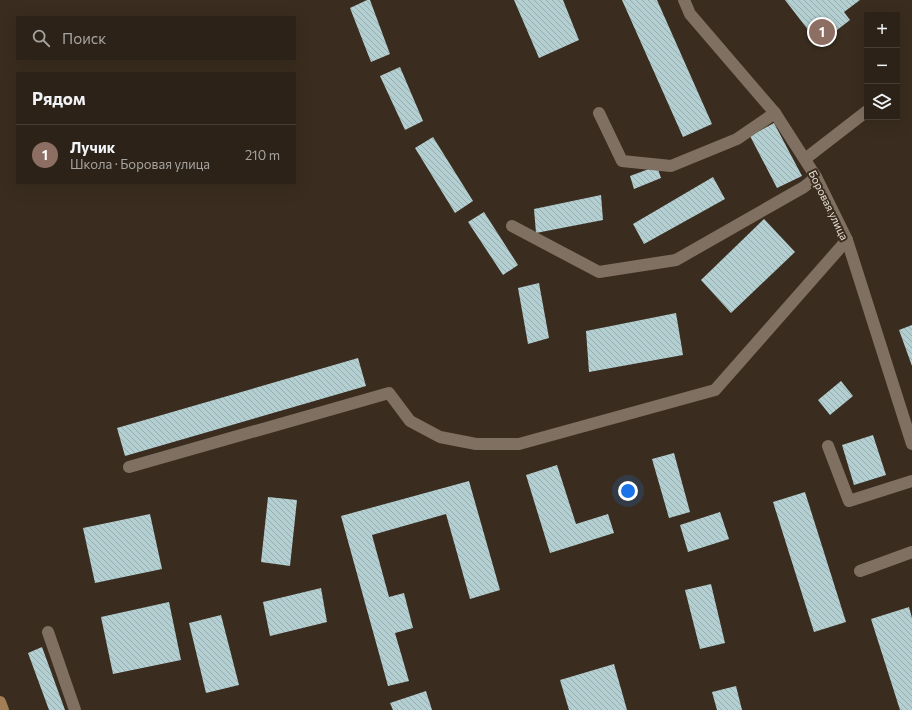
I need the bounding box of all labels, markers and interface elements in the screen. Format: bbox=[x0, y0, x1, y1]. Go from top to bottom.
map controls bbox=[864, 12, 900, 120]
button: + bbox=[864, 12, 900, 48]
search box bbox=[16, 16, 296, 60]
pin: 1 bbox=[809, 17, 835, 47]
icon: search bbox=[30, 27, 52, 49]
text: Поиск bbox=[62, 29, 106, 47]
button: − bbox=[864, 48, 900, 84]
button: layers bbox=[864, 84, 900, 120]
text: Рядом bbox=[32, 88, 86, 109]
text: Лучик bbox=[70, 138, 115, 156]
text: 1 bbox=[42, 147, 48, 163]
text: 210 m bbox=[245, 147, 280, 163]
text: Школа · Боровая улица bbox=[70, 156, 210, 172]
street label: Боровая улица bbox=[806, 168, 852, 242]
your location bbox=[618, 481, 638, 501]

